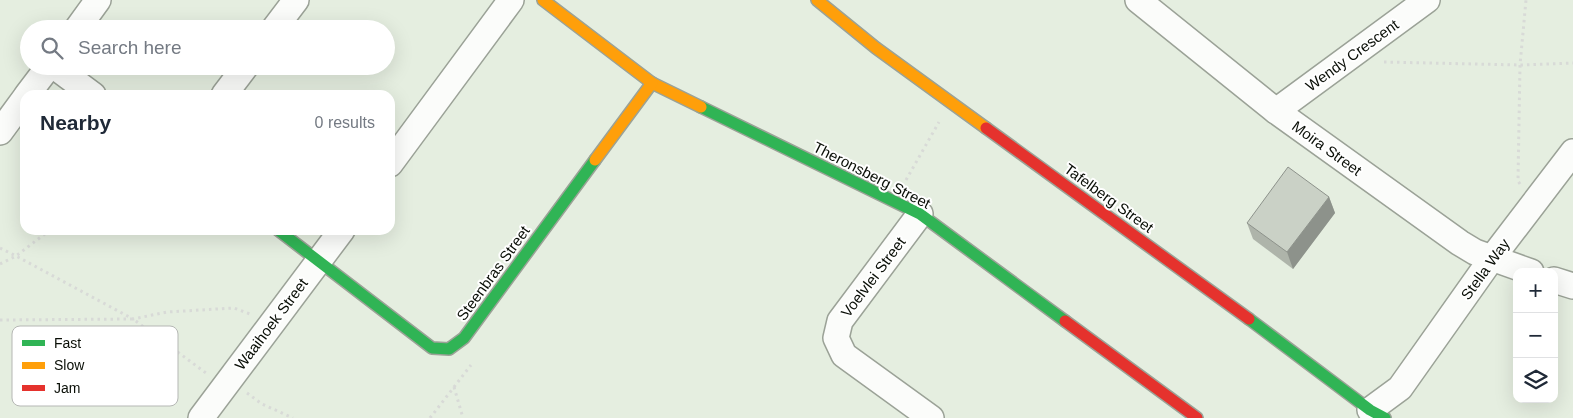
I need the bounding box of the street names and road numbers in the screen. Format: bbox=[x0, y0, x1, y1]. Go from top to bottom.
street label: Wendy Crescent bbox=[1302, 15, 1402, 94]
street label: Moira Street bbox=[1289, 117, 1366, 179]
street label: Theronsberg Street bbox=[811, 138, 934, 212]
street label: Tafelberg Street bbox=[1061, 160, 1157, 236]
street label: Steenbras Street bbox=[453, 222, 533, 324]
street label: Voelvlei Street bbox=[837, 233, 909, 320]
street label: Stella Way bbox=[1457, 235, 1513, 303]
street label: Waaihoek Street bbox=[231, 274, 311, 373]

